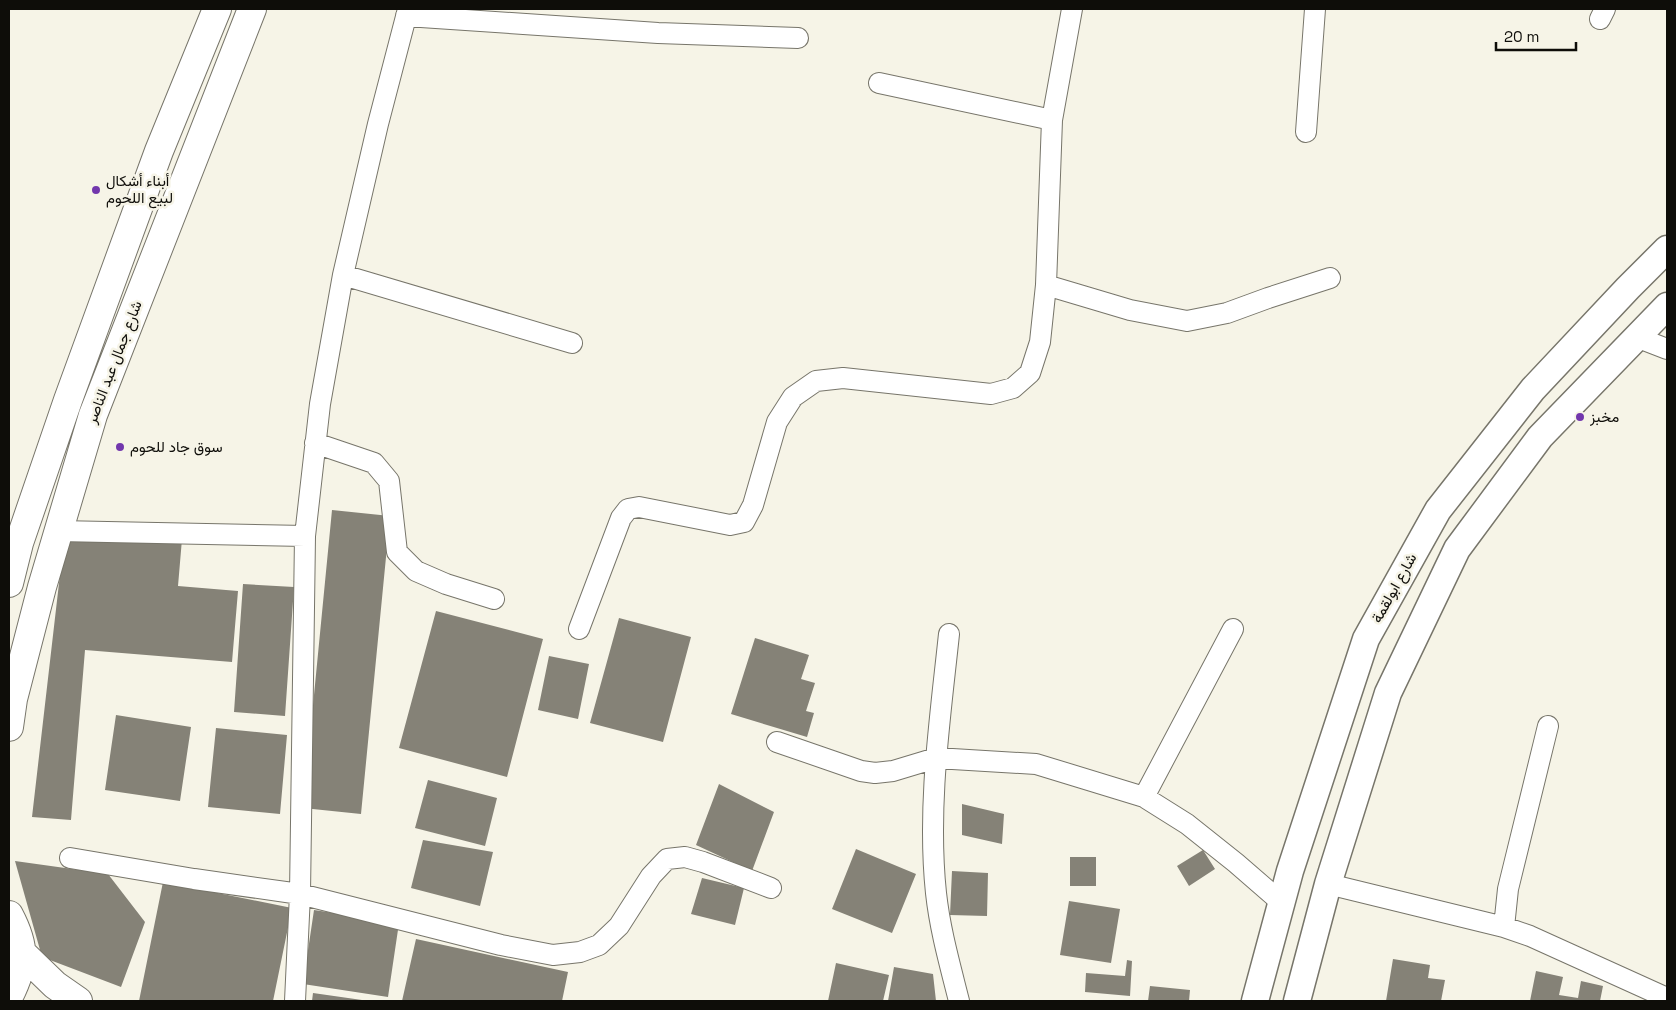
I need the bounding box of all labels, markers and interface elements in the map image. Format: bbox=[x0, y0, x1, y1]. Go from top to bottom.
scale bar bbox=[1496, 20, 1576, 52]
text: 20 m bbox=[1504, 27, 1539, 46]
place label: أبناء أشكال لبيع اللحوم bbox=[106, 171, 173, 209]
marker: أبناء أشكال لبيع اللحوم bbox=[90, 184, 102, 196]
street label: شارع جمال عبد الناصر bbox=[81, 298, 148, 428]
place label: مخبز bbox=[1589, 407, 1619, 426]
marker: مخبز bbox=[1574, 411, 1586, 423]
place label: سوق جاد للحوم bbox=[130, 437, 223, 457]
marker: سوق جاد للحوم bbox=[114, 441, 126, 453]
street label: شارع ابولقمة bbox=[1367, 549, 1422, 627]

